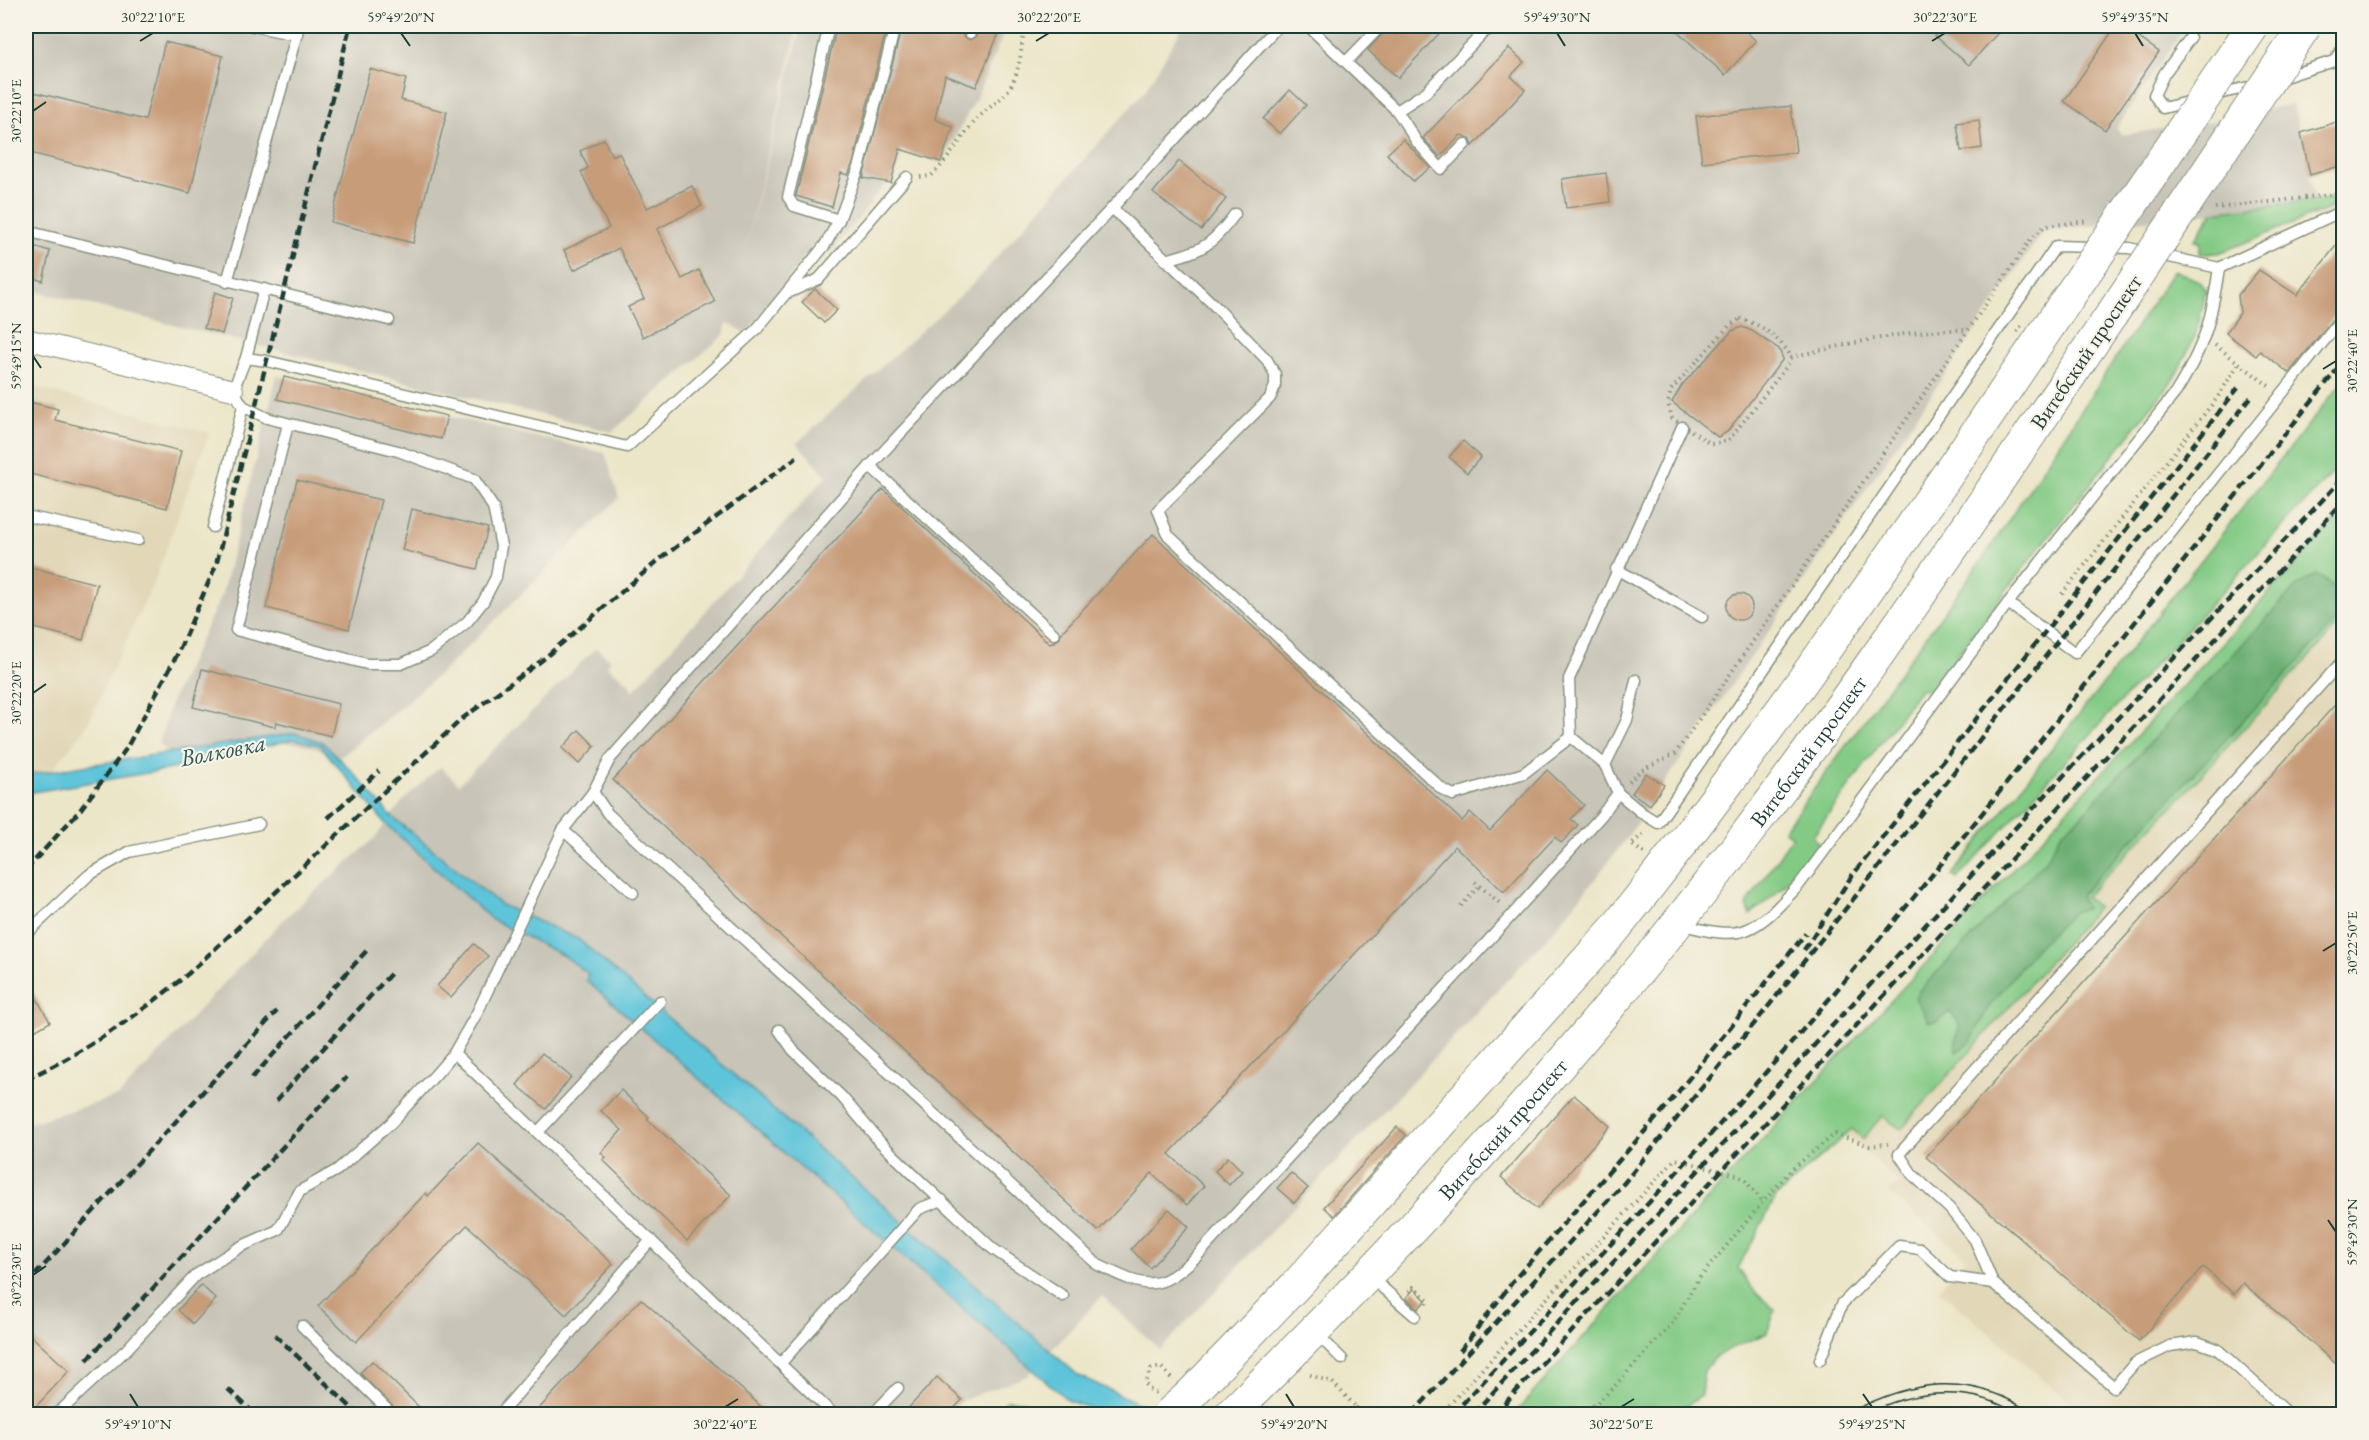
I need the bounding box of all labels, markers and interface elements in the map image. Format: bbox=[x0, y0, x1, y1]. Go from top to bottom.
text: 30°22'10"E bbox=[121, 7, 186, 26]
text: 59°49'20"N bbox=[367, 7, 435, 26]
text: 30°22'20"E bbox=[1017, 7, 1082, 26]
text: 59°49'30"N bbox=[1523, 7, 1591, 26]
text: 30°22'30"E bbox=[1913, 7, 1978, 26]
text: 59°49'35"N bbox=[2101, 7, 2169, 26]
text: 30°22'10"E bbox=[6, 78, 25, 143]
street label: Витебский проспект bbox=[2024, 269, 2148, 435]
text: 59°49'15"N bbox=[6, 322, 25, 390]
text: 30°22'40"E bbox=[2342, 328, 2361, 393]
text: 30°22'20"E bbox=[6, 660, 25, 725]
street label: Витебский проспект bbox=[1743, 670, 1873, 832]
water label: Волковка bbox=[177, 727, 269, 774]
text: 30°22'50"E bbox=[2342, 910, 2361, 975]
street label: Витебский проспект bbox=[1432, 1052, 1574, 1206]
text: 59°49'30"N bbox=[2342, 1198, 2361, 1266]
text: 30°22'30"E bbox=[6, 1242, 25, 1307]
text: 59°49'10"N bbox=[104, 1414, 172, 1433]
text: 30°22'40"E bbox=[693, 1414, 758, 1433]
text: 59°49'20"N bbox=[1260, 1414, 1328, 1433]
text: 30°22'50"E bbox=[1589, 1414, 1654, 1433]
text: 59°49'25"N bbox=[1838, 1414, 1906, 1433]

